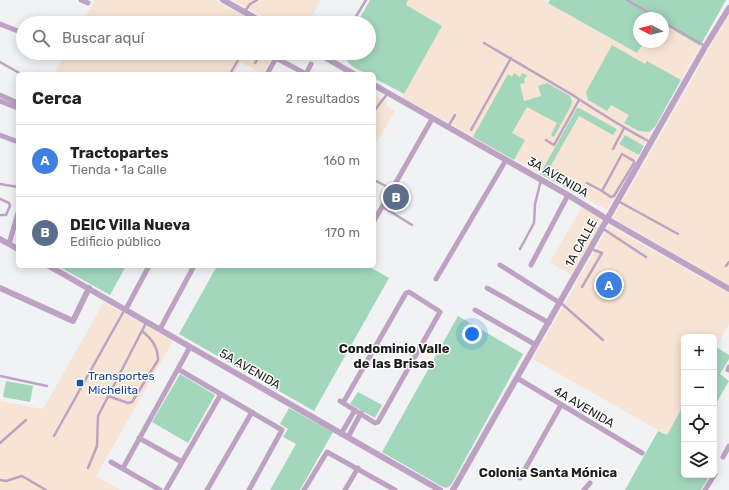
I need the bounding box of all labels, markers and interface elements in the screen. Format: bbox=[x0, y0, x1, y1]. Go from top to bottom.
north arrow bbox=[633, 12, 669, 48]
search box bbox=[16, 16, 376, 60]
icon: search bbox=[30, 27, 52, 49]
text: Buscar aquí bbox=[62, 29, 144, 47]
text: Cerca bbox=[32, 88, 82, 108]
text: 2 resultados bbox=[285, 91, 360, 106]
text: Tractopartes bbox=[70, 144, 169, 162]
text: A bbox=[40, 153, 50, 168]
text: 160 m bbox=[324, 153, 360, 168]
street label: 3A AVENIDA bbox=[525, 154, 591, 200]
text: Tienda · 1a Calle bbox=[70, 162, 167, 177]
pin: B bbox=[383, 182, 409, 212]
text: DEIC Villa Nueva bbox=[70, 216, 190, 234]
street label: 1A CALLE bbox=[562, 217, 600, 269]
text: B bbox=[40, 225, 50, 240]
text: 170 m bbox=[325, 225, 360, 240]
text: Edificio público bbox=[70, 234, 161, 249]
pin: A bbox=[596, 270, 622, 300]
your location bbox=[462, 324, 482, 344]
map controls bbox=[681, 334, 717, 478]
button: + bbox=[681, 334, 717, 370]
district label: Condominio Valle de las Brisas bbox=[339, 341, 450, 371]
street label: 5A AVENIDA bbox=[217, 346, 283, 392]
place label: Transportes Michelita bbox=[88, 369, 155, 397]
button: − bbox=[681, 370, 717, 406]
marker: Transportes Michelita bbox=[75, 378, 85, 388]
street label: 4A AVENIDA bbox=[551, 383, 617, 431]
button: locate bbox=[681, 406, 717, 442]
button: layers bbox=[681, 442, 717, 478]
district label: Colonia Santa Mónica bbox=[479, 465, 617, 480]

